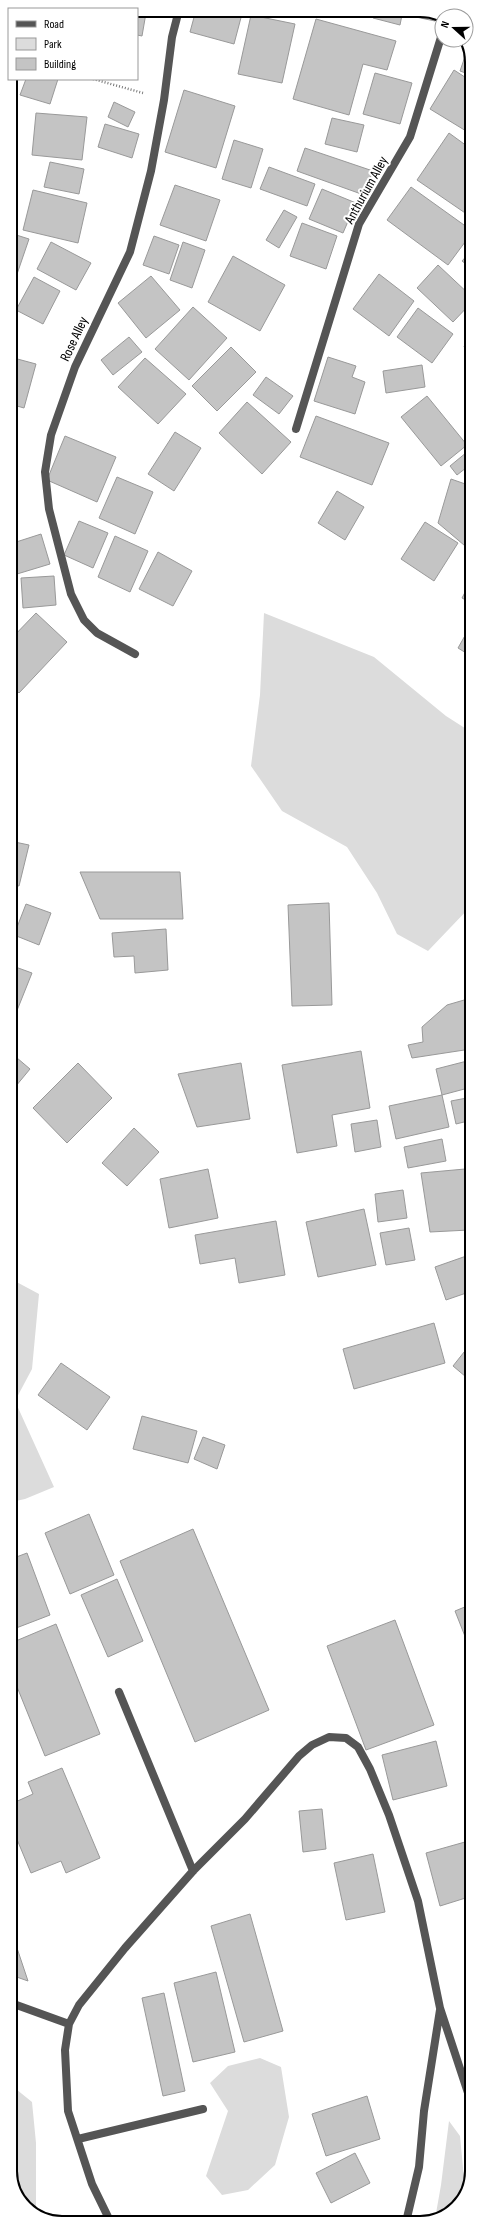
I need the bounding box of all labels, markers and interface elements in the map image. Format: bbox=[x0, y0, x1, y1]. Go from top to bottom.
legend bbox=[8, 8, 138, 80]
north arrow bbox=[434, 8, 474, 48]
text: Road bbox=[44, 17, 64, 32]
text: N bbox=[438, 19, 452, 30]
text: Park bbox=[44, 37, 62, 52]
text: Building bbox=[44, 57, 76, 72]
street label: Anthurium Alley bbox=[340, 153, 392, 228]
street label: Rose Alley bbox=[56, 313, 92, 364]

